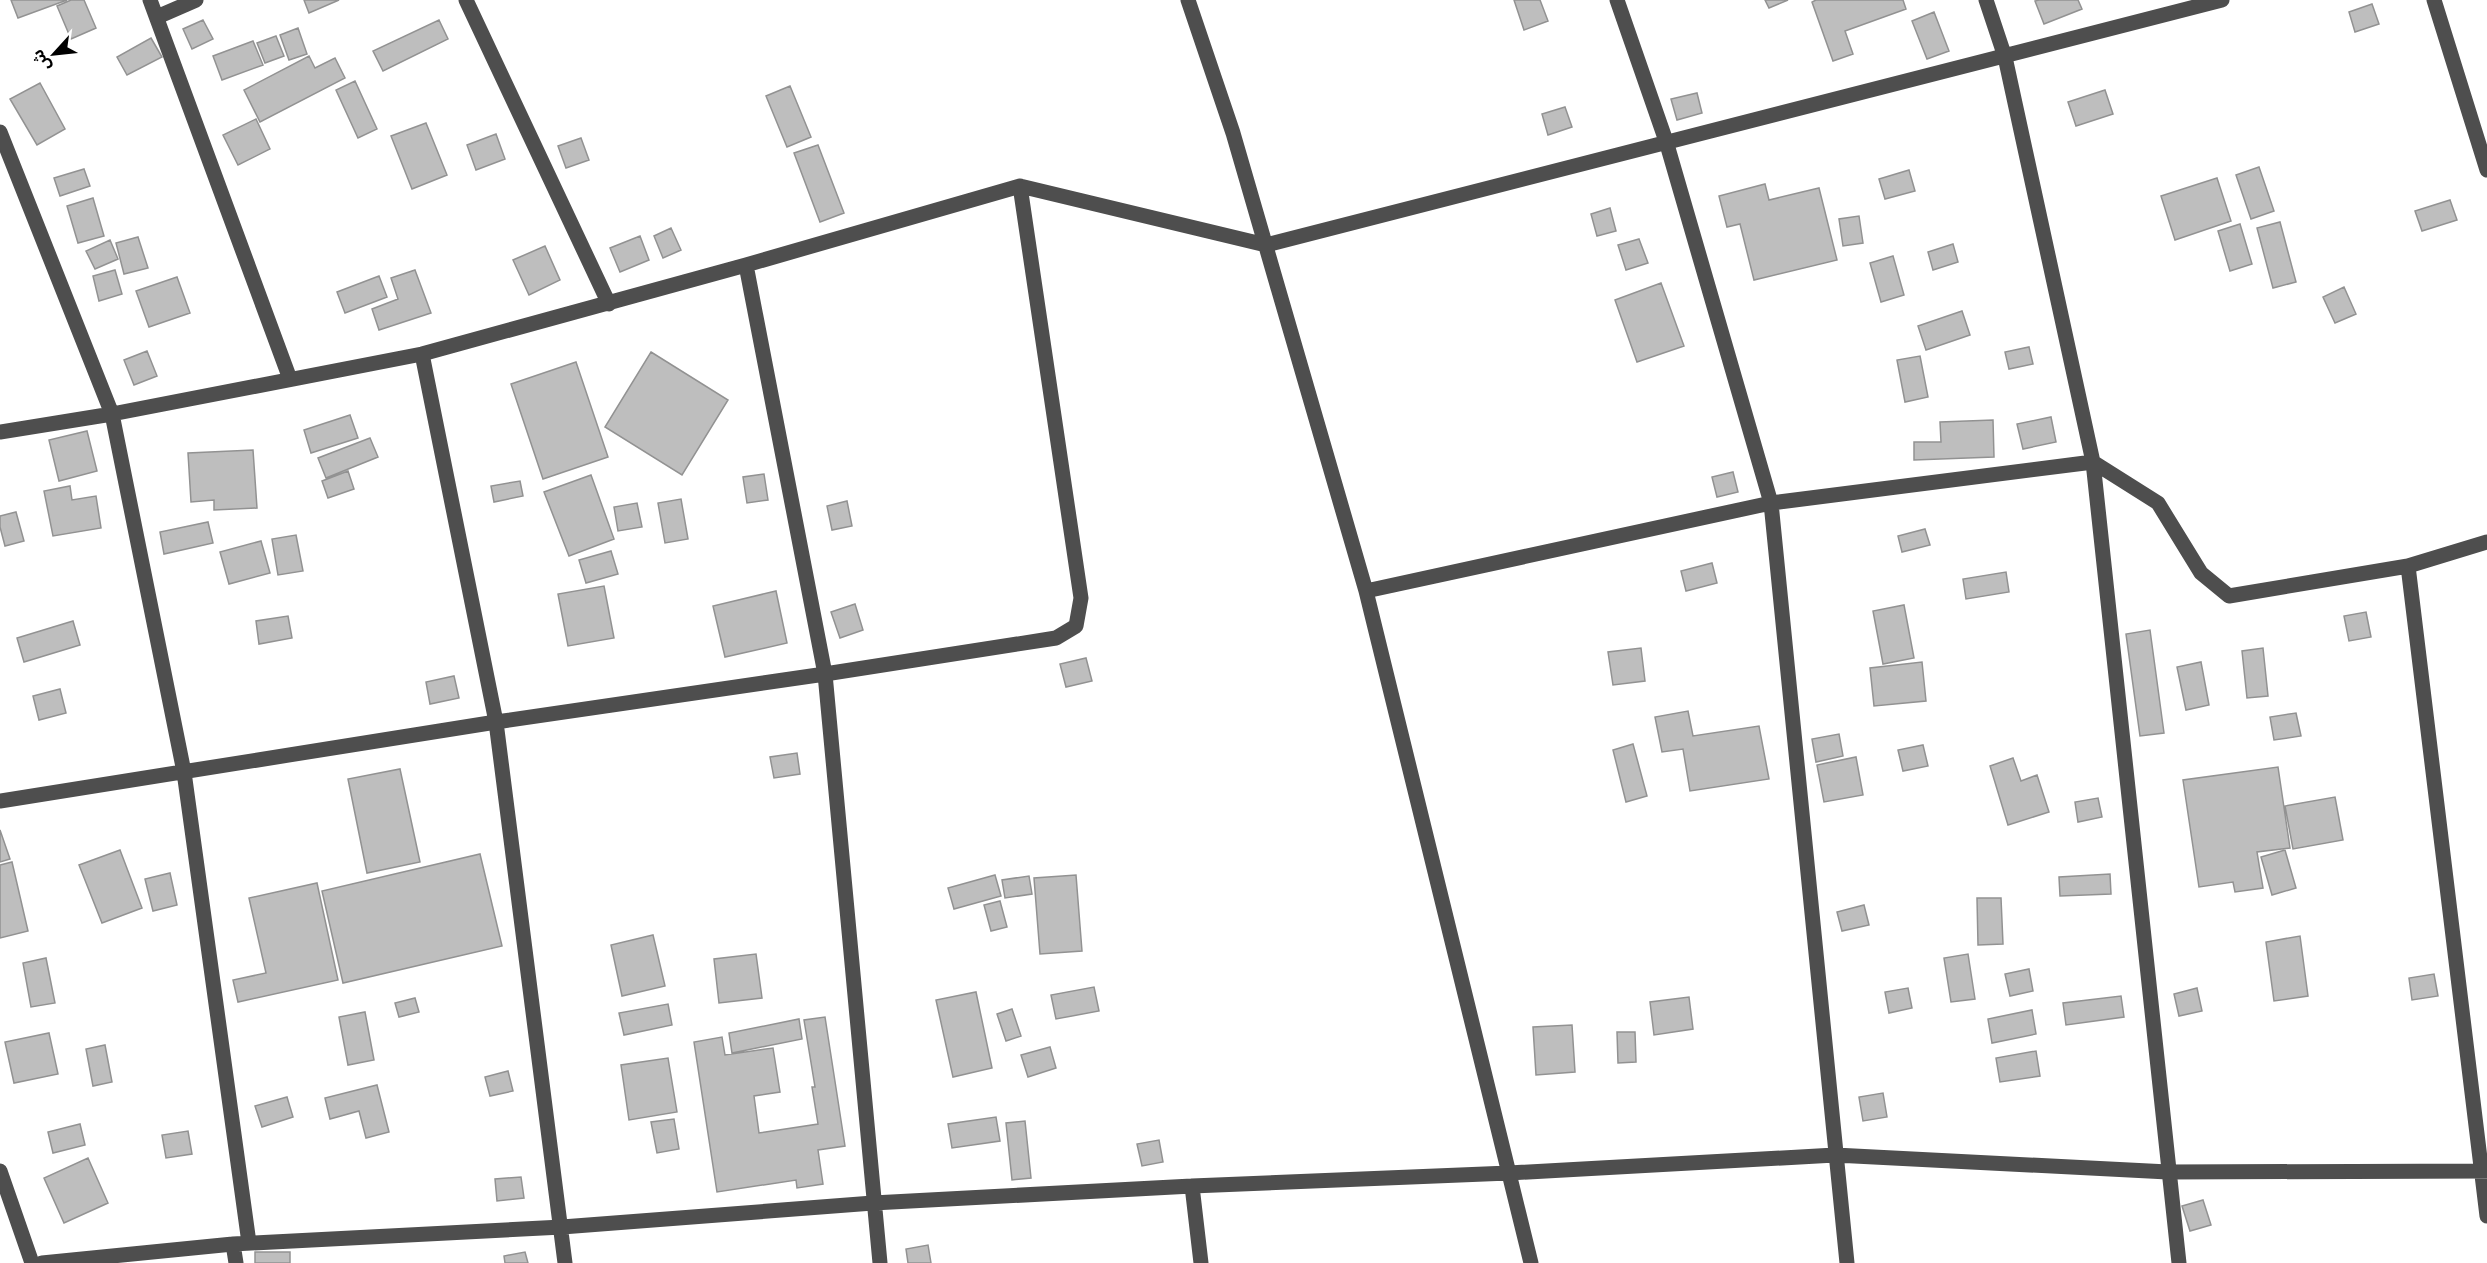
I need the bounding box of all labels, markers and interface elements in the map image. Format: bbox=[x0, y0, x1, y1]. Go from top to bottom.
north arrow bbox=[24, 24, 84, 84]
text: ش bbox=[28, 46, 55, 75]

